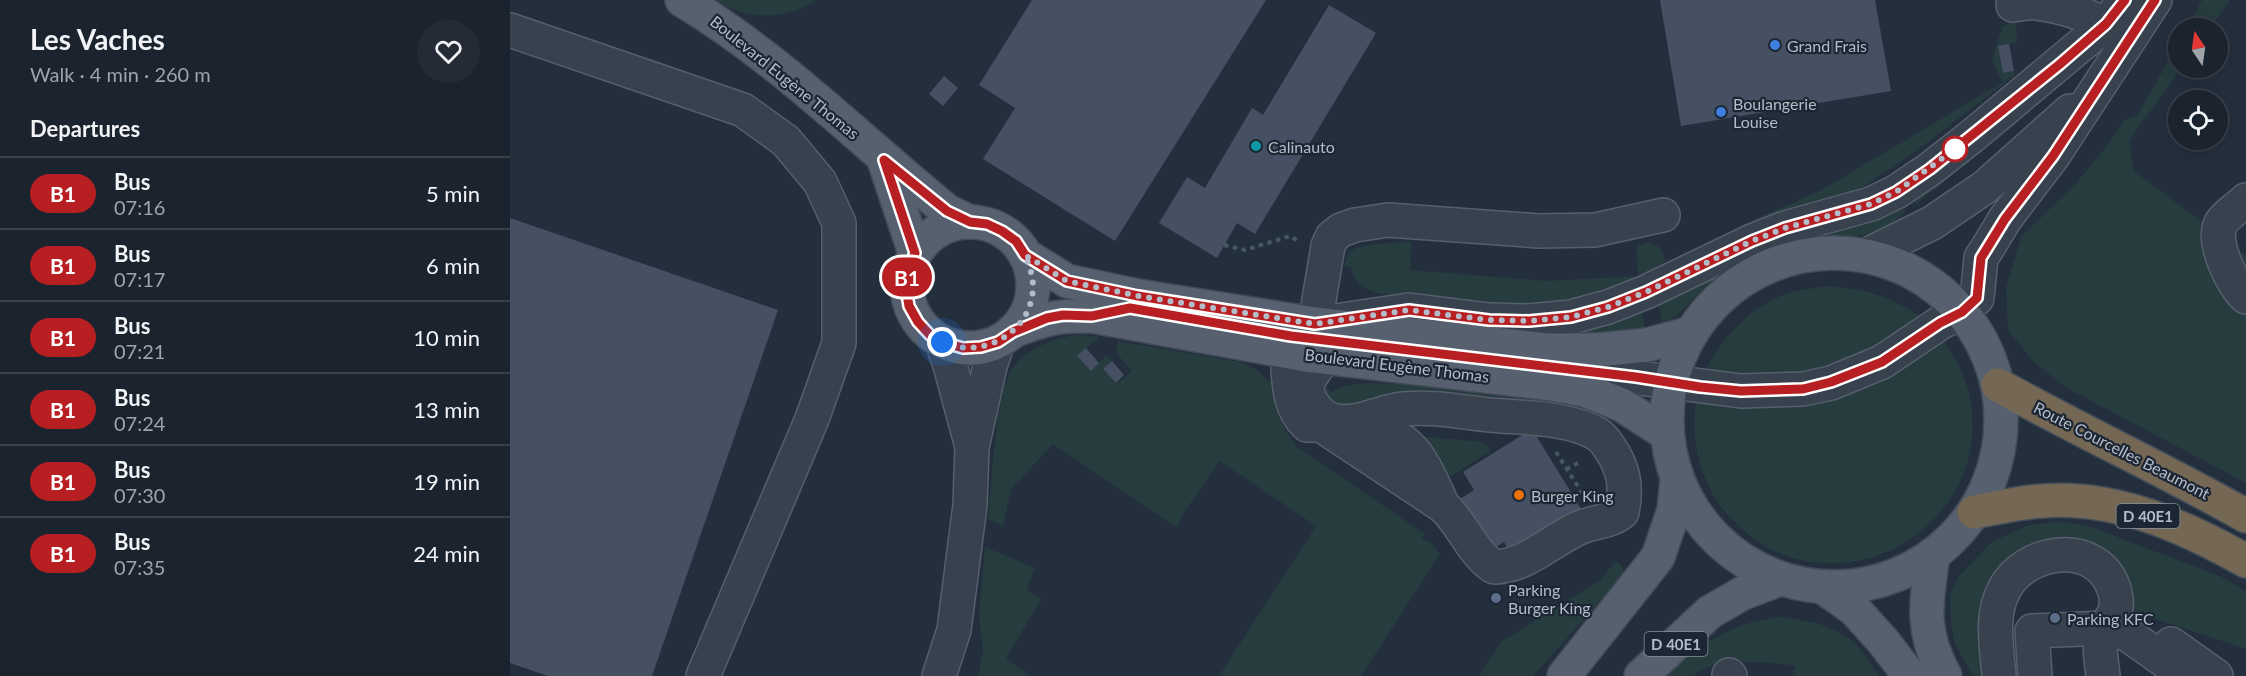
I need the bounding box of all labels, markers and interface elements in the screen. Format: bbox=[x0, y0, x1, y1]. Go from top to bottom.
street label: Boulevard Eugène Thomas bbox=[707, 11, 863, 143]
north arrow bbox=[2168, 18, 2228, 78]
map controls bbox=[2168, 18, 2228, 150]
button: heart bbox=[417, 20, 480, 83]
text: Les Vaches bbox=[30, 22, 165, 56]
place label: Grand Frais bbox=[1787, 36, 1867, 55]
marker: Grand Frais bbox=[1768, 38, 1782, 52]
text: Walk · 4 min · 260 m bbox=[30, 62, 211, 86]
button: locate bbox=[2168, 90, 2228, 150]
place label: Boulangerie Louise bbox=[1733, 94, 1817, 131]
marker: Boulangerie Louise bbox=[1714, 105, 1728, 119]
text: Departures bbox=[30, 115, 140, 142]
unlabelled marker bbox=[1942, 136, 1968, 162]
place label: Calinauto bbox=[1268, 137, 1335, 156]
marker: Calinauto bbox=[1249, 139, 1263, 153]
text: Bus bbox=[114, 168, 150, 195]
text: 5 min bbox=[426, 180, 480, 207]
text: B1 bbox=[50, 181, 76, 206]
text: 07:16 bbox=[114, 195, 165, 219]
text: Bus bbox=[114, 240, 150, 267]
text: 6 min bbox=[426, 252, 480, 279]
text: B1 bbox=[50, 253, 76, 278]
line badge: B1 bbox=[880, 258, 934, 296]
text: B1 bbox=[894, 265, 920, 290]
text: 07:17 bbox=[114, 267, 165, 291]
text: Bus bbox=[114, 312, 150, 339]
text: 10 min bbox=[413, 324, 480, 351]
text: B1 bbox=[50, 325, 76, 350]
your location bbox=[927, 327, 957, 357]
text: 07:21 bbox=[114, 339, 165, 363]
street label: Boulevard Eugène Thomas bbox=[1304, 344, 1490, 386]
text: Bus bbox=[114, 384, 150, 411]
text: 13 min bbox=[413, 396, 480, 423]
text: B1 bbox=[50, 397, 76, 422]
street label: Route Courcelles Beaumont bbox=[2031, 397, 2213, 503]
text: 07:24 bbox=[114, 411, 165, 435]
text: Bus bbox=[114, 456, 150, 483]
text: 19 min bbox=[413, 468, 480, 495]
text: B1 bbox=[50, 469, 76, 494]
text: 07:30 bbox=[114, 483, 165, 507]
place label: Burger King bbox=[1531, 486, 1614, 505]
marker: Burger King bbox=[1512, 488, 1526, 502]
road number: D 40E1 bbox=[2116, 504, 2180, 528]
text: Bus bbox=[114, 528, 150, 555]
text: 24 min bbox=[413, 540, 480, 567]
text: B1 bbox=[50, 541, 76, 566]
text: 07:35 bbox=[114, 555, 165, 579]
place label: Parking Burger King bbox=[1508, 580, 1591, 617]
marker: Parking Burger King bbox=[1489, 591, 1503, 605]
place label: Parking KFC bbox=[2067, 609, 2154, 628]
marker: Parking KFC bbox=[2048, 611, 2062, 625]
road number: D 40E1 bbox=[1644, 632, 1708, 656]

